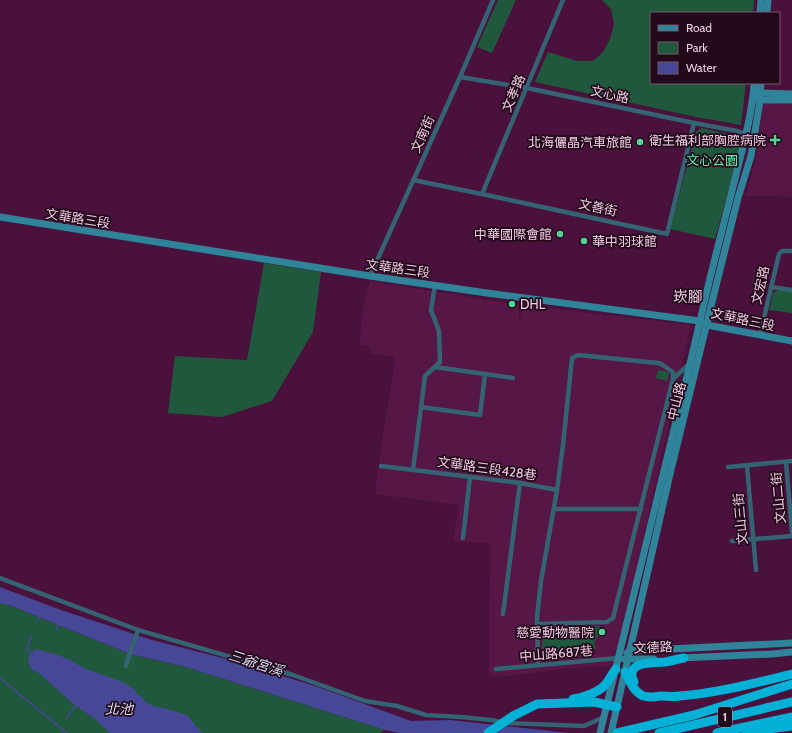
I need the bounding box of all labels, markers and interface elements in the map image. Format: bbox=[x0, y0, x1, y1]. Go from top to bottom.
legend bbox=[650, 12, 780, 84]
text: Road bbox=[686, 20, 712, 35]
text: Park bbox=[686, 40, 708, 55]
text: Water bbox=[686, 60, 717, 75]
street label: 文孝路 bbox=[498, 72, 528, 114]
street label: 文心路 bbox=[589, 82, 631, 106]
street label: 文南街 bbox=[407, 113, 437, 155]
place label: 衛生福利部胸腔病院 bbox=[649, 132, 766, 148]
place label: 北海儷晶汽車旅館 bbox=[528, 134, 632, 150]
marker: 衛生福利部胸腔病院 bbox=[769, 134, 781, 146]
marker: 北海儷晶汽車旅館 bbox=[635, 137, 645, 147]
park label: 文心公園 bbox=[686, 152, 738, 168]
street label: 文善街 bbox=[577, 195, 619, 219]
street label: 文華路三段 bbox=[45, 205, 111, 231]
place label: 中華國際會館 bbox=[474, 226, 552, 242]
marker: 中華國際會館 bbox=[555, 229, 565, 239]
place label: 華中羽球館 bbox=[592, 233, 657, 249]
marker: 華中羽球館 bbox=[579, 236, 589, 246]
street label: 文華路三段 bbox=[365, 256, 431, 280]
street label: 文宏路 bbox=[748, 264, 772, 306]
district label: 崁腳 bbox=[673, 288, 703, 306]
place label: DHL bbox=[520, 296, 546, 312]
marker: DHL bbox=[507, 299, 517, 309]
street label: 文華路三段 bbox=[710, 304, 776, 334]
street label: 中山路 bbox=[664, 380, 688, 422]
street label: 文華路三段428巷 bbox=[436, 453, 538, 483]
street label: 文山二街 bbox=[768, 471, 788, 525]
street label: 文山三街 bbox=[730, 492, 750, 546]
place label: 慈愛動物醫院 bbox=[516, 624, 594, 640]
marker: 慈愛動物醫院 bbox=[597, 627, 607, 637]
street label: 文德路 bbox=[633, 638, 673, 656]
street label: 中山路687巷 bbox=[519, 642, 593, 664]
water label: 三爺宮溪 bbox=[227, 646, 287, 681]
water label: 北池 bbox=[105, 700, 135, 718]
road number: 1 bbox=[718, 707, 732, 727]

